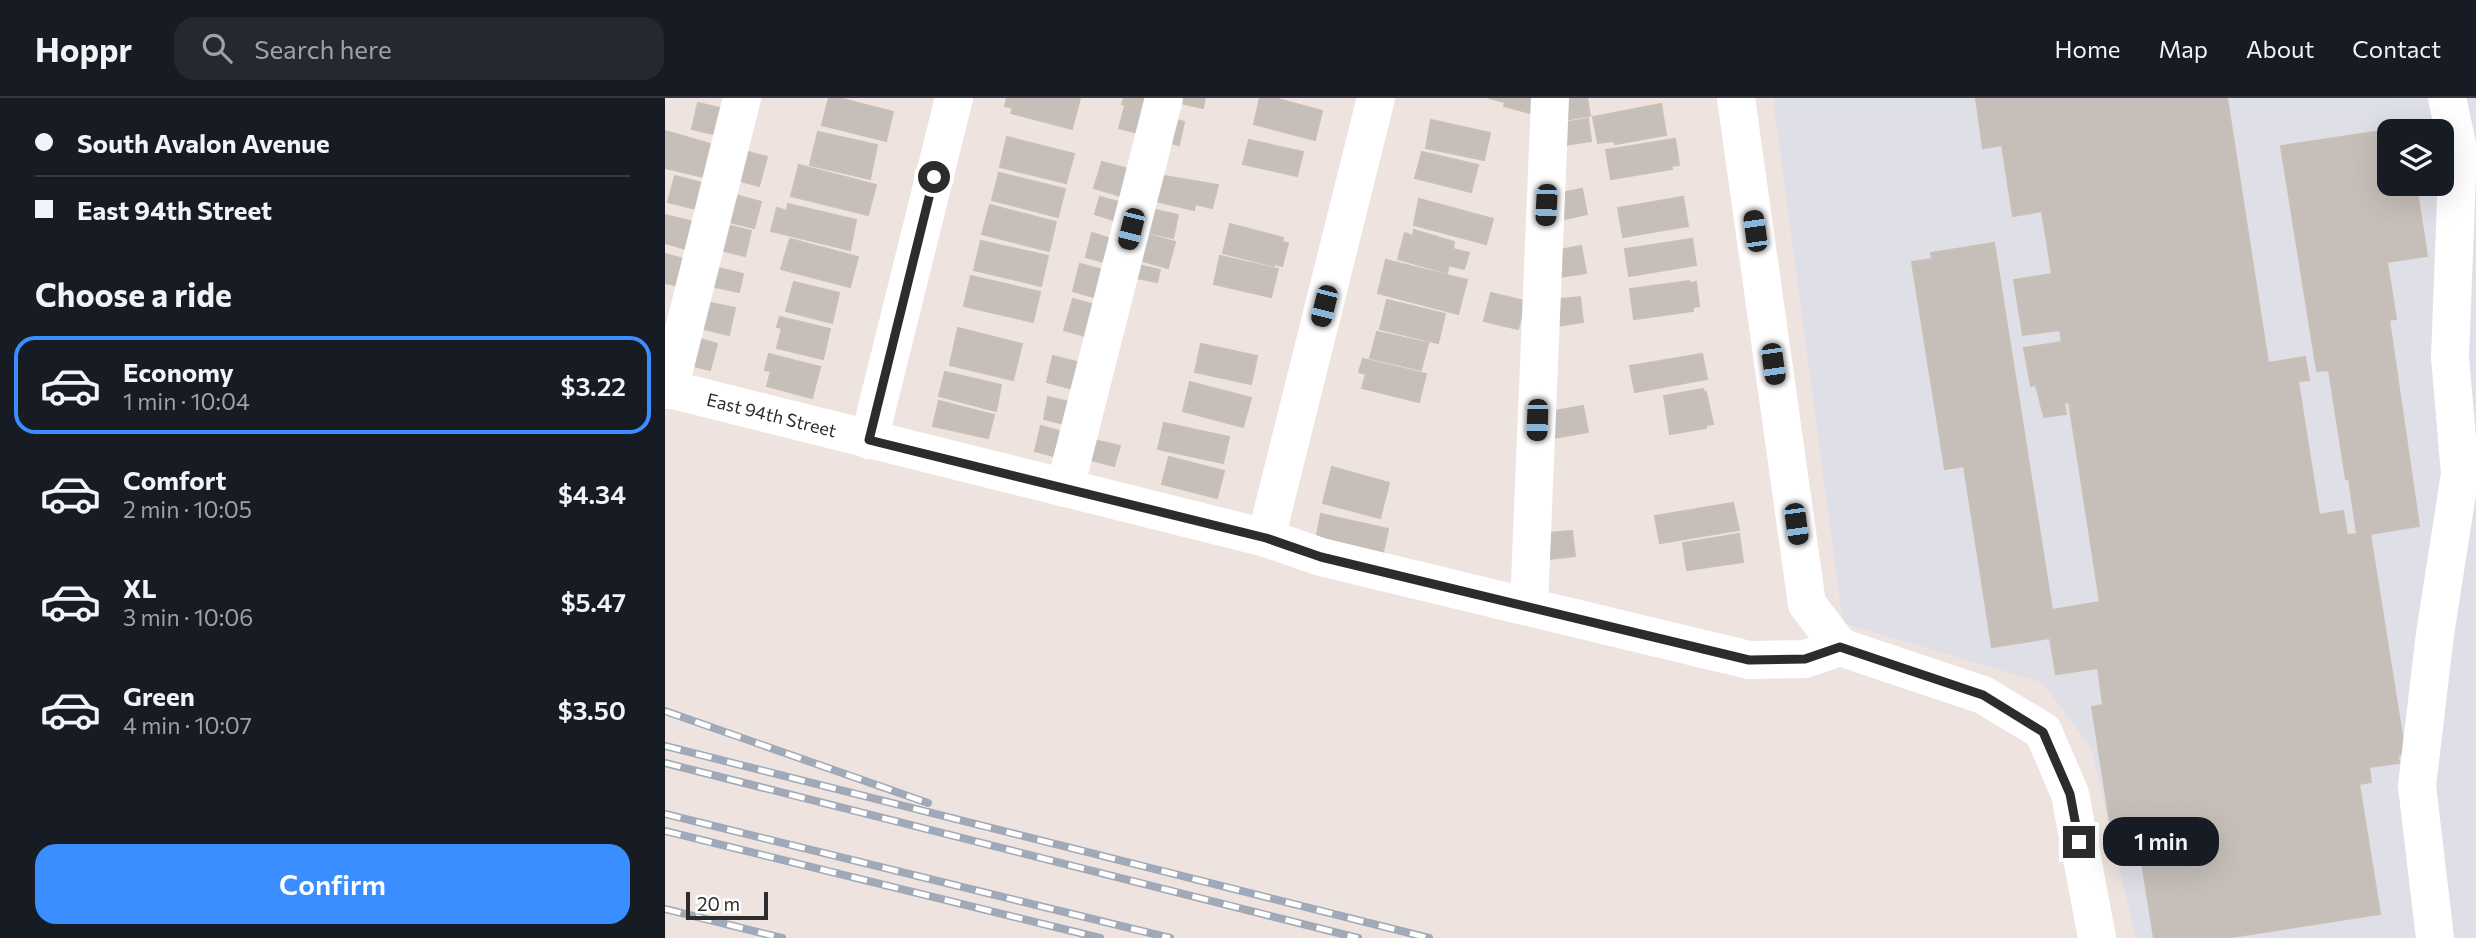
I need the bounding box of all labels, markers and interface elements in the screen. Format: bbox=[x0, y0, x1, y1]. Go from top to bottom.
search box bbox=[174, 17, 664, 80]
text: Hoppr bbox=[35, 28, 132, 69]
icon: search bbox=[198, 29, 236, 67]
text: Search here bbox=[254, 33, 392, 64]
text: Home bbox=[2055, 34, 2121, 63]
text: Map bbox=[2159, 34, 2208, 63]
text: About bbox=[2246, 34, 2314, 63]
text: Contact bbox=[2352, 34, 2441, 63]
map controls bbox=[2377, 119, 2454, 196]
button: layers bbox=[2377, 119, 2454, 196]
text: South Avalon Avenue bbox=[77, 127, 330, 158]
route start bbox=[918, 161, 950, 193]
car bbox=[1535, 183, 1558, 227]
text: East 94th Street bbox=[77, 194, 272, 225]
car bbox=[1116, 206, 1147, 252]
car bbox=[1742, 209, 1769, 253]
text: Choose a ride bbox=[35, 274, 232, 314]
car bbox=[1309, 283, 1340, 329]
car bbox=[1760, 342, 1787, 386]
icon: car bbox=[39, 354, 102, 417]
text: Economy bbox=[123, 356, 234, 387]
text: $3.22 bbox=[561, 370, 626, 401]
text: 1 min · 10:04 bbox=[123, 387, 250, 415]
street label: East 94th Street bbox=[705, 388, 839, 441]
car bbox=[1526, 399, 1549, 441]
icon: car bbox=[39, 462, 102, 525]
text: Comfort bbox=[123, 464, 226, 495]
text: $4.34 bbox=[558, 478, 626, 509]
text: 2 min · 10:05 bbox=[123, 495, 252, 523]
car bbox=[1783, 502, 1810, 546]
icon: car bbox=[39, 570, 102, 633]
text: XL bbox=[123, 572, 157, 603]
text: $5.47 bbox=[561, 586, 626, 617]
text: 3 min · 10:06 bbox=[123, 603, 253, 631]
icon: car bbox=[39, 678, 102, 741]
text: Green bbox=[123, 680, 195, 711]
text: $3.50 bbox=[558, 694, 626, 725]
text: 4 min · 10:07 bbox=[123, 711, 252, 739]
callout: 1 min bbox=[2103, 818, 2219, 866]
route end bbox=[2063, 826, 2095, 858]
text: 1 min bbox=[2134, 827, 2188, 855]
button: Confirm bbox=[35, 844, 630, 924]
scale bar bbox=[686, 889, 768, 921]
text: 20 m bbox=[697, 892, 740, 915]

